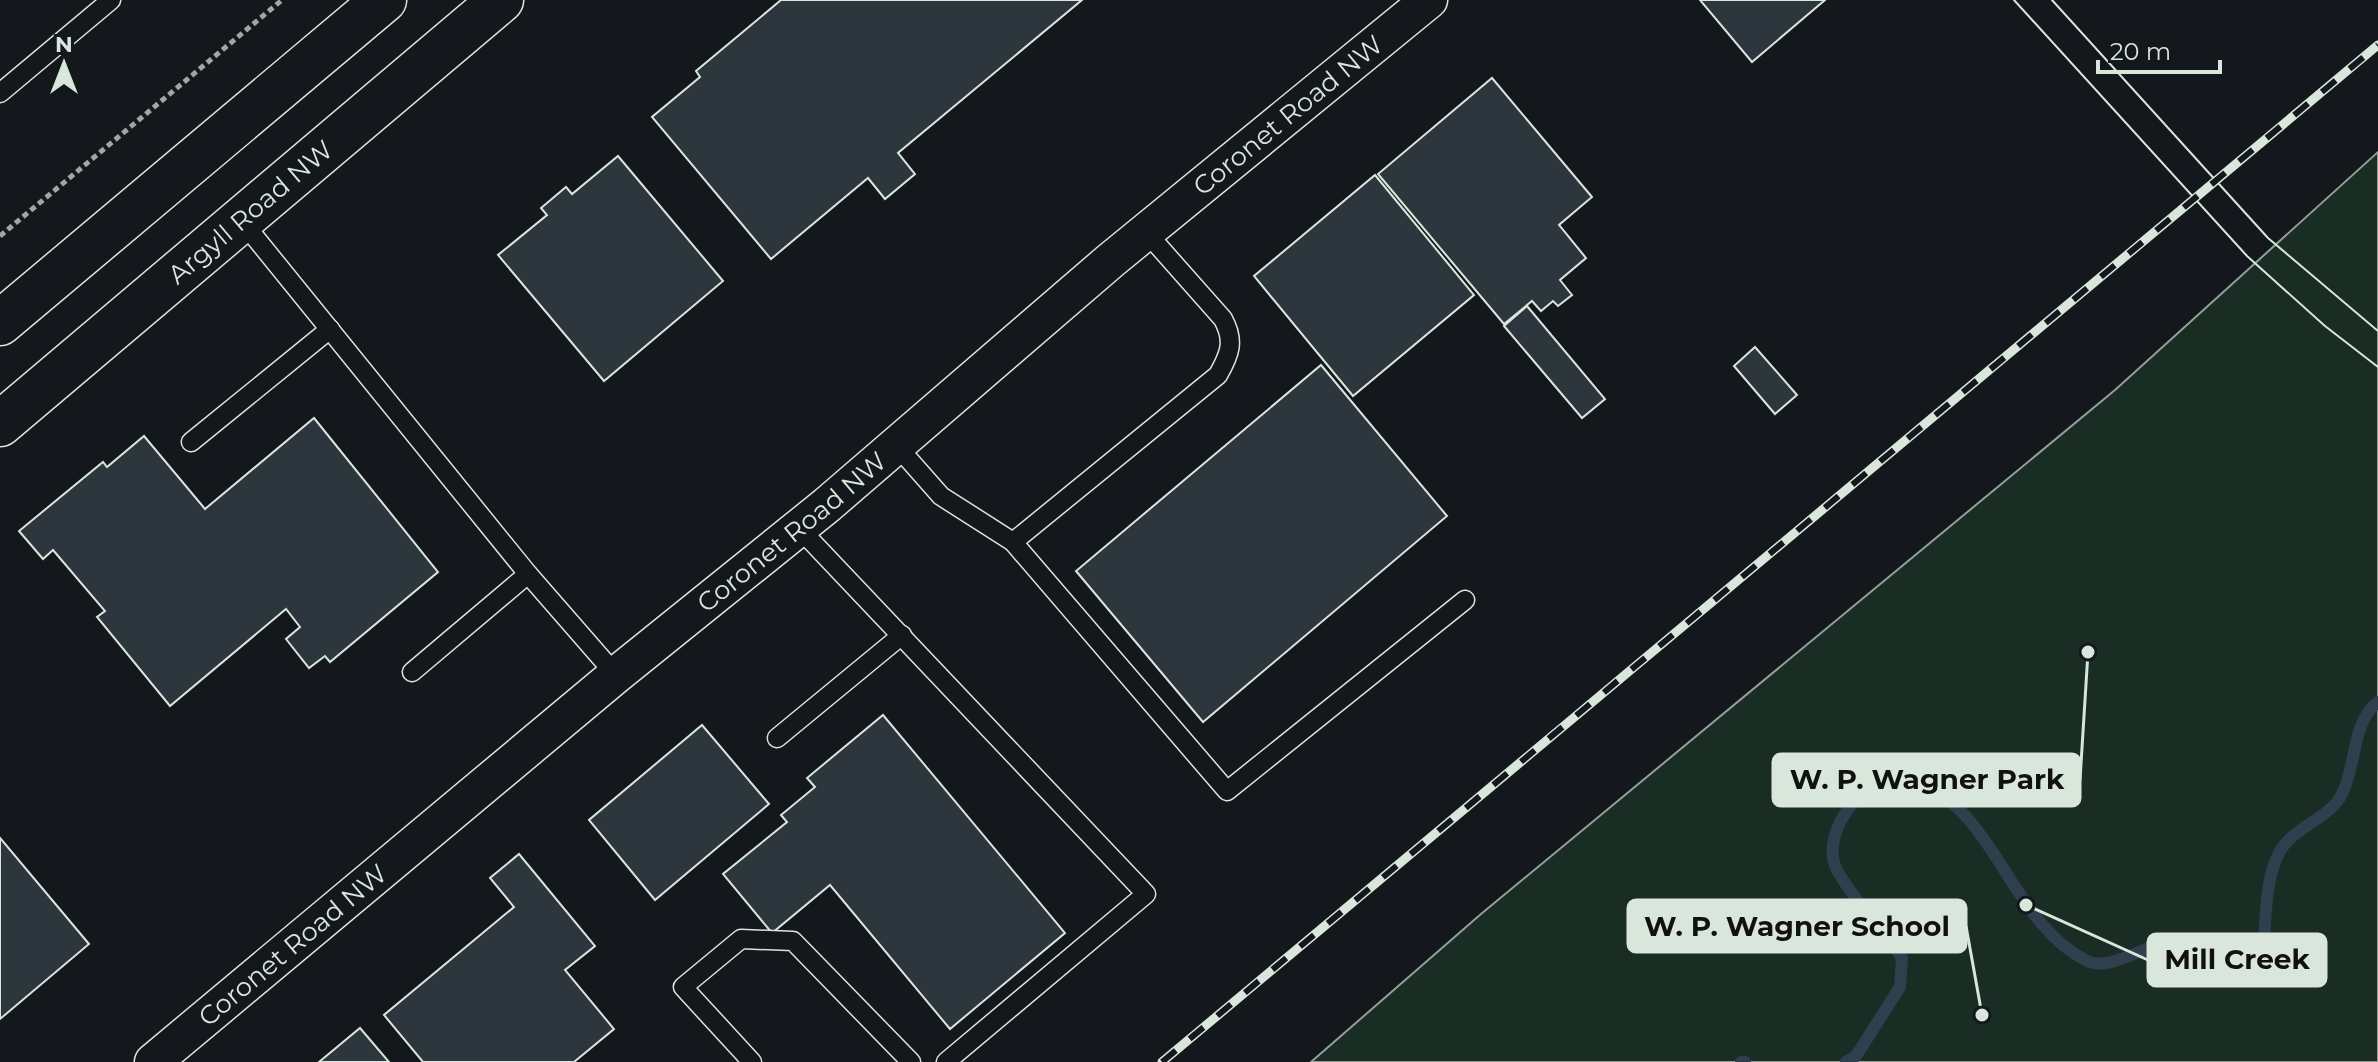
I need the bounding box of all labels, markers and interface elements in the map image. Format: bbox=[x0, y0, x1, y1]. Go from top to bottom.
north arrow bbox=[24, 24, 104, 104]
scale bar bbox=[2098, 24, 2220, 74]
street label: Coronet Road NW bbox=[1187, 28, 1389, 202]
text: N bbox=[55, 31, 73, 58]
text: 20 m bbox=[2110, 37, 2171, 66]
street label: Argyll Road NW bbox=[161, 133, 339, 291]
street label: Coronet Road NW bbox=[691, 445, 893, 619]
callout: W. P. Wagner Park bbox=[1773, 754, 2080, 806]
text: W. P. Wagner Park bbox=[1790, 762, 2065, 796]
street label: Coronet Road NW bbox=[192, 857, 393, 1033]
callout: W. P. Wagner School bbox=[1628, 900, 1966, 952]
text: W. P. Wagner School bbox=[1644, 909, 1950, 943]
callout: Mill Creek bbox=[2148, 934, 2326, 986]
text: Mill Creek bbox=[2164, 942, 2311, 976]

